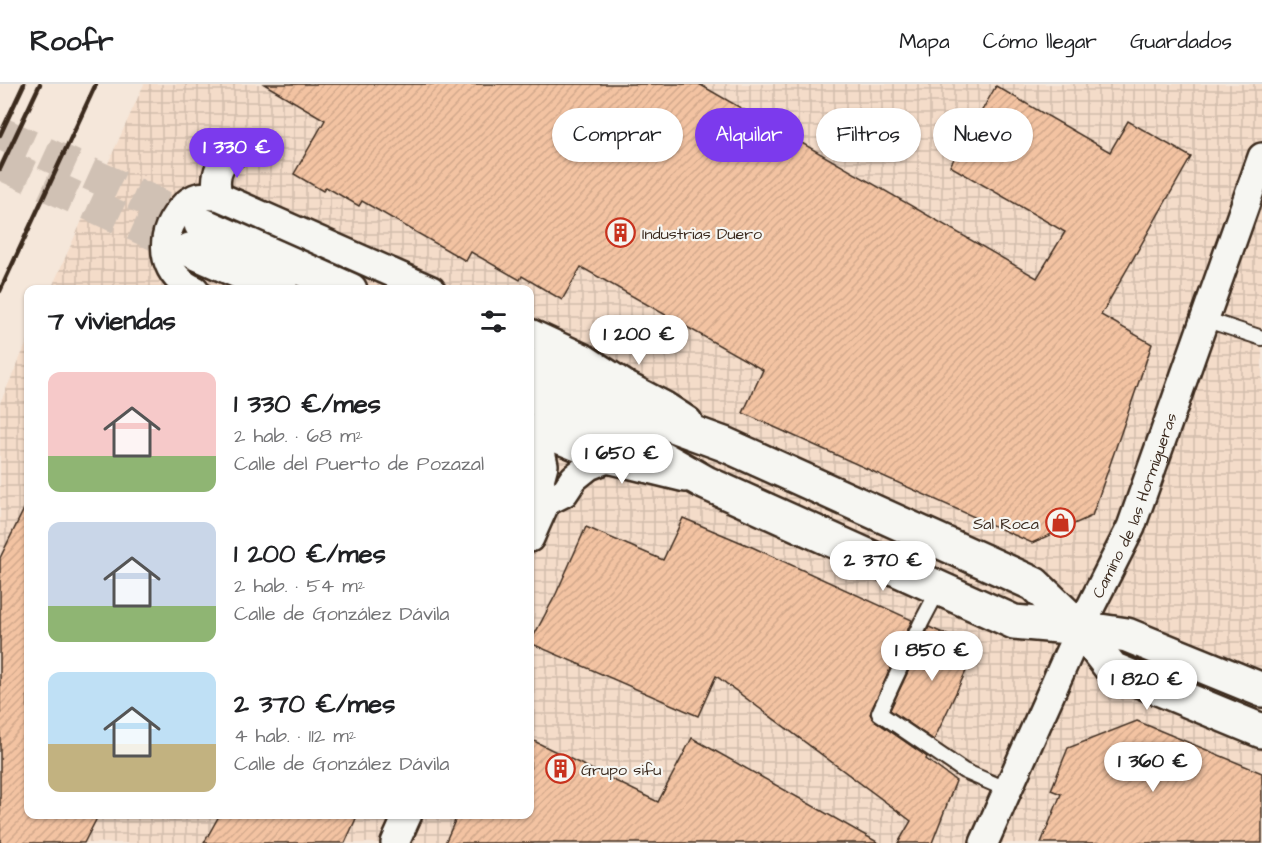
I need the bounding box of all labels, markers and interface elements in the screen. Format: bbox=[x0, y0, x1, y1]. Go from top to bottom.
text: Roofr bbox=[30, 22, 114, 61]
text: Mapa bbox=[899, 27, 950, 56]
text: Cómo llegar bbox=[983, 27, 1097, 56]
text: Guardados bbox=[1130, 27, 1232, 56]
chip: Comprar bbox=[552, 108, 683, 162]
chip: Alquilar bbox=[695, 108, 804, 162]
chip: Filtros bbox=[816, 108, 921, 162]
chip: Nuevo bbox=[933, 108, 1033, 162]
pin: 1 330 € bbox=[182, 128, 292, 179]
text: 1 330 € bbox=[203, 133, 271, 161]
building icon: Industrias Duero bbox=[605, 217, 637, 249]
place label: Industrias Duero bbox=[642, 223, 762, 245]
text: 7 viviendas bbox=[48, 303, 176, 339]
icon: filters bbox=[477, 305, 510, 338]
pin: 1 200 € bbox=[584, 315, 694, 366]
text: 1 200 € bbox=[603, 320, 675, 348]
text: 1 330 €/mes bbox=[234, 386, 381, 422]
icon: home bbox=[96, 396, 168, 468]
street label: Camino de las Hormigueras bbox=[1087, 410, 1183, 602]
text: 2 hab. · 68 m² bbox=[234, 422, 363, 450]
pin: 1 650 € bbox=[567, 434, 677, 485]
text: 1 650 € bbox=[585, 439, 659, 467]
text: Calle del Puerto de Pozazal bbox=[234, 450, 484, 478]
shop icon: Sal Roca bbox=[1044, 507, 1076, 539]
place label: Sal Roca bbox=[973, 513, 1039, 535]
text: 1 200 €/mes bbox=[234, 536, 386, 572]
pin: 2 370 € bbox=[828, 541, 938, 592]
icon: home bbox=[96, 546, 168, 618]
text: 2 370 € bbox=[844, 546, 922, 574]
text: 2 hab. · 54 m² bbox=[234, 572, 365, 600]
text: Calle de González Dávila bbox=[234, 600, 449, 628]
pin: 1 850 € bbox=[877, 631, 987, 682]
text: 1 850 € bbox=[895, 636, 969, 664]
pin: 1 820 € bbox=[1092, 660, 1202, 711]
text: 1 820 € bbox=[1111, 665, 1183, 693]
text: 2 370 €/mes bbox=[234, 686, 395, 722]
icon: home bbox=[96, 696, 168, 768]
text: 4 hab. · 112 m² bbox=[234, 722, 356, 750]
pin: 1 360 € bbox=[1098, 742, 1208, 793]
text: 1 360 € bbox=[1118, 747, 1188, 775]
text: Calle de González Dávila bbox=[234, 750, 449, 778]
building icon: Grupo sifu bbox=[544, 753, 576, 785]
place label: Grupo sifu bbox=[581, 759, 661, 781]

